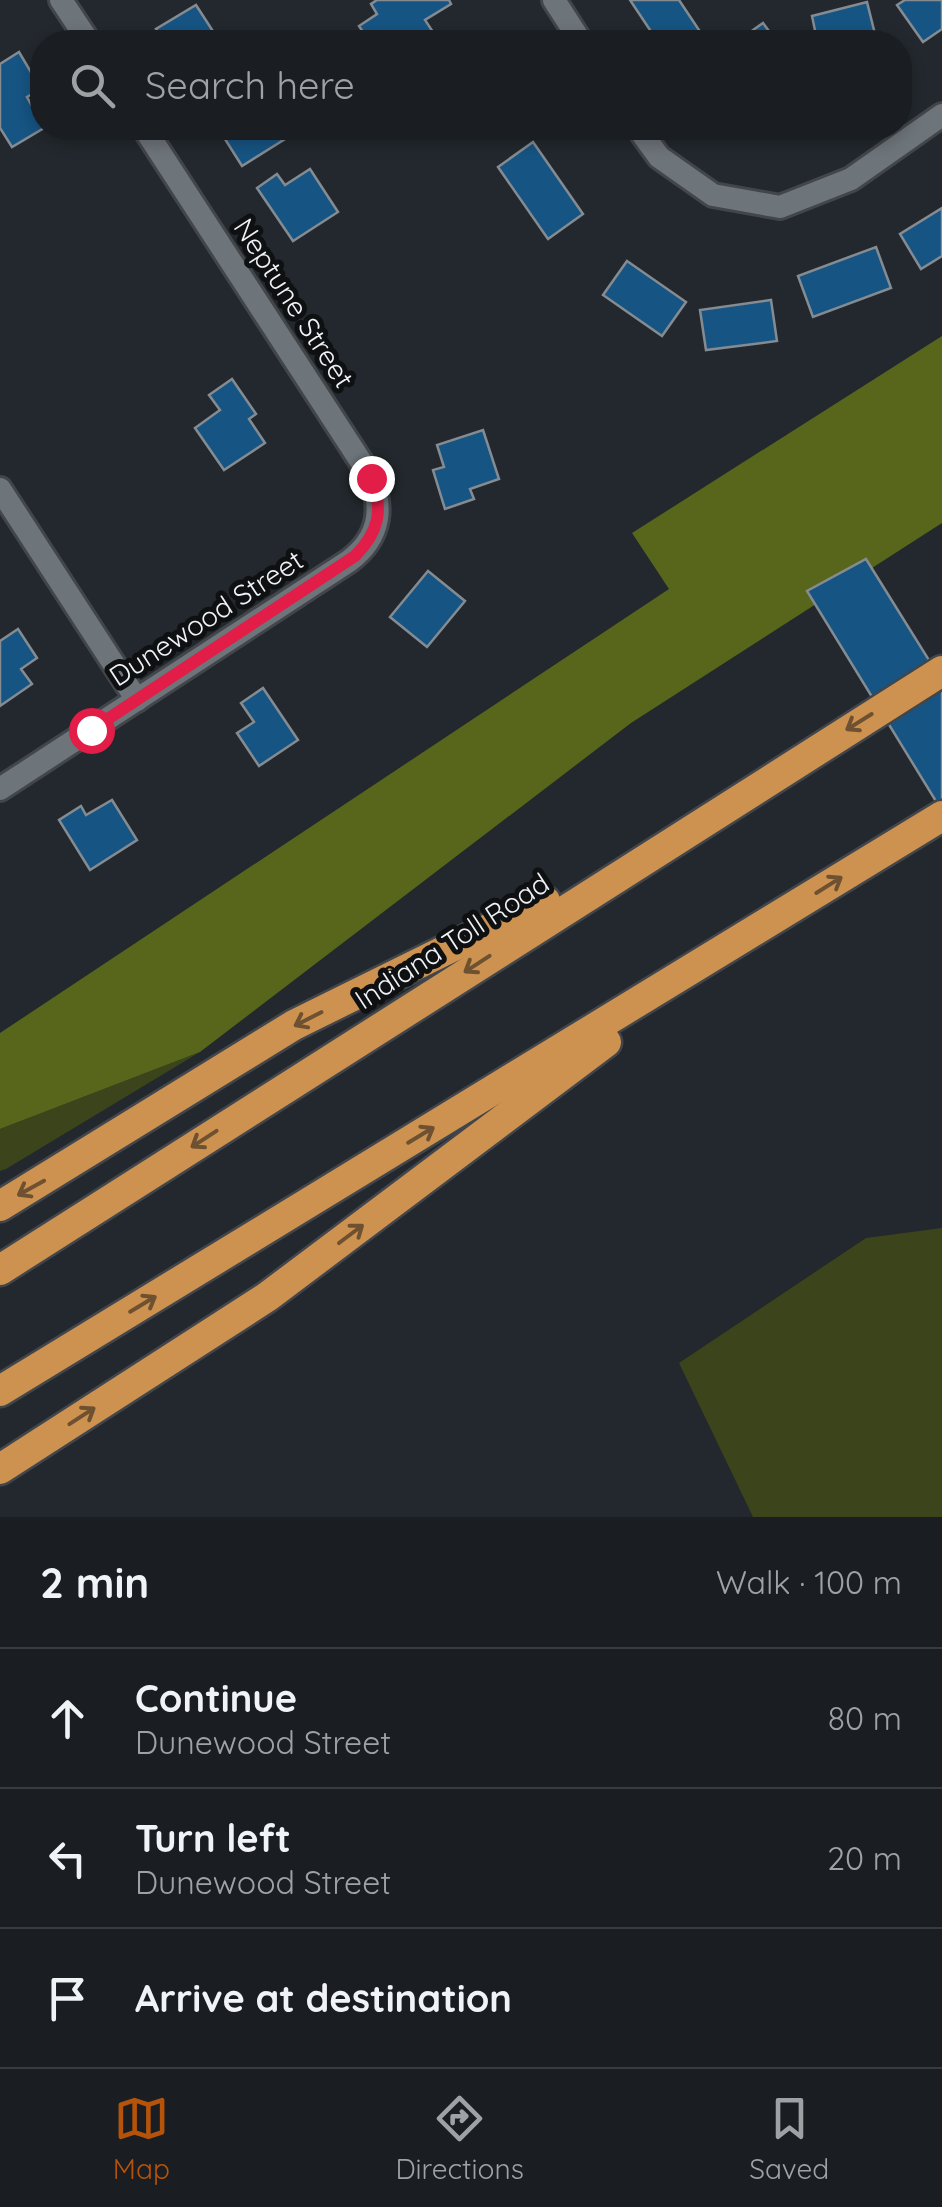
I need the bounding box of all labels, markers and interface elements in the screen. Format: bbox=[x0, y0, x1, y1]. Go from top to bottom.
search box bbox=[30, 30, 912, 140]
icon: search bbox=[65, 58, 120, 113]
text: Search here bbox=[145, 61, 355, 109]
street label: Neptune Street bbox=[227, 212, 362, 394]
route end bbox=[349, 456, 395, 502]
street label: Dunewood Street bbox=[102, 542, 309, 693]
route start bbox=[69, 708, 115, 754]
one-way arrow bbox=[845, 711, 874, 732]
street label: Indiana Toll Road bbox=[348, 865, 555, 1016]
one-way arrow bbox=[814, 875, 843, 896]
one-way arrow bbox=[464, 953, 492, 974]
one-way arrow bbox=[293, 1010, 323, 1029]
one-way arrow bbox=[406, 1125, 435, 1145]
one-way arrow bbox=[190, 1129, 219, 1150]
one-way arrow bbox=[16, 1179, 46, 1199]
one-way arrow bbox=[337, 1223, 364, 1244]
one-way arrow bbox=[128, 1294, 157, 1314]
one-way arrow bbox=[67, 1406, 96, 1427]
text: 2 min bbox=[40, 1556, 149, 1609]
text: Walk · 100 m bbox=[716, 1562, 902, 1602]
text: Continue bbox=[135, 1674, 297, 1722]
icon: ahead bbox=[40, 1691, 95, 1746]
text: 80 m bbox=[828, 1698, 902, 1738]
text: Dunewood Street bbox=[135, 1722, 391, 1762]
text: Turn left bbox=[135, 1814, 291, 1862]
icon: left bbox=[40, 1831, 95, 1886]
text: 20 m bbox=[827, 1838, 902, 1878]
text: Dunewood Street bbox=[135, 1862, 391, 1902]
icon: arrive bbox=[40, 1971, 95, 2026]
text: Arrive at destination bbox=[135, 1974, 512, 2022]
tab: Map bbox=[113, 2091, 170, 2186]
tab: Directions bbox=[395, 2091, 524, 2186]
tab: Saved bbox=[749, 2091, 829, 2186]

